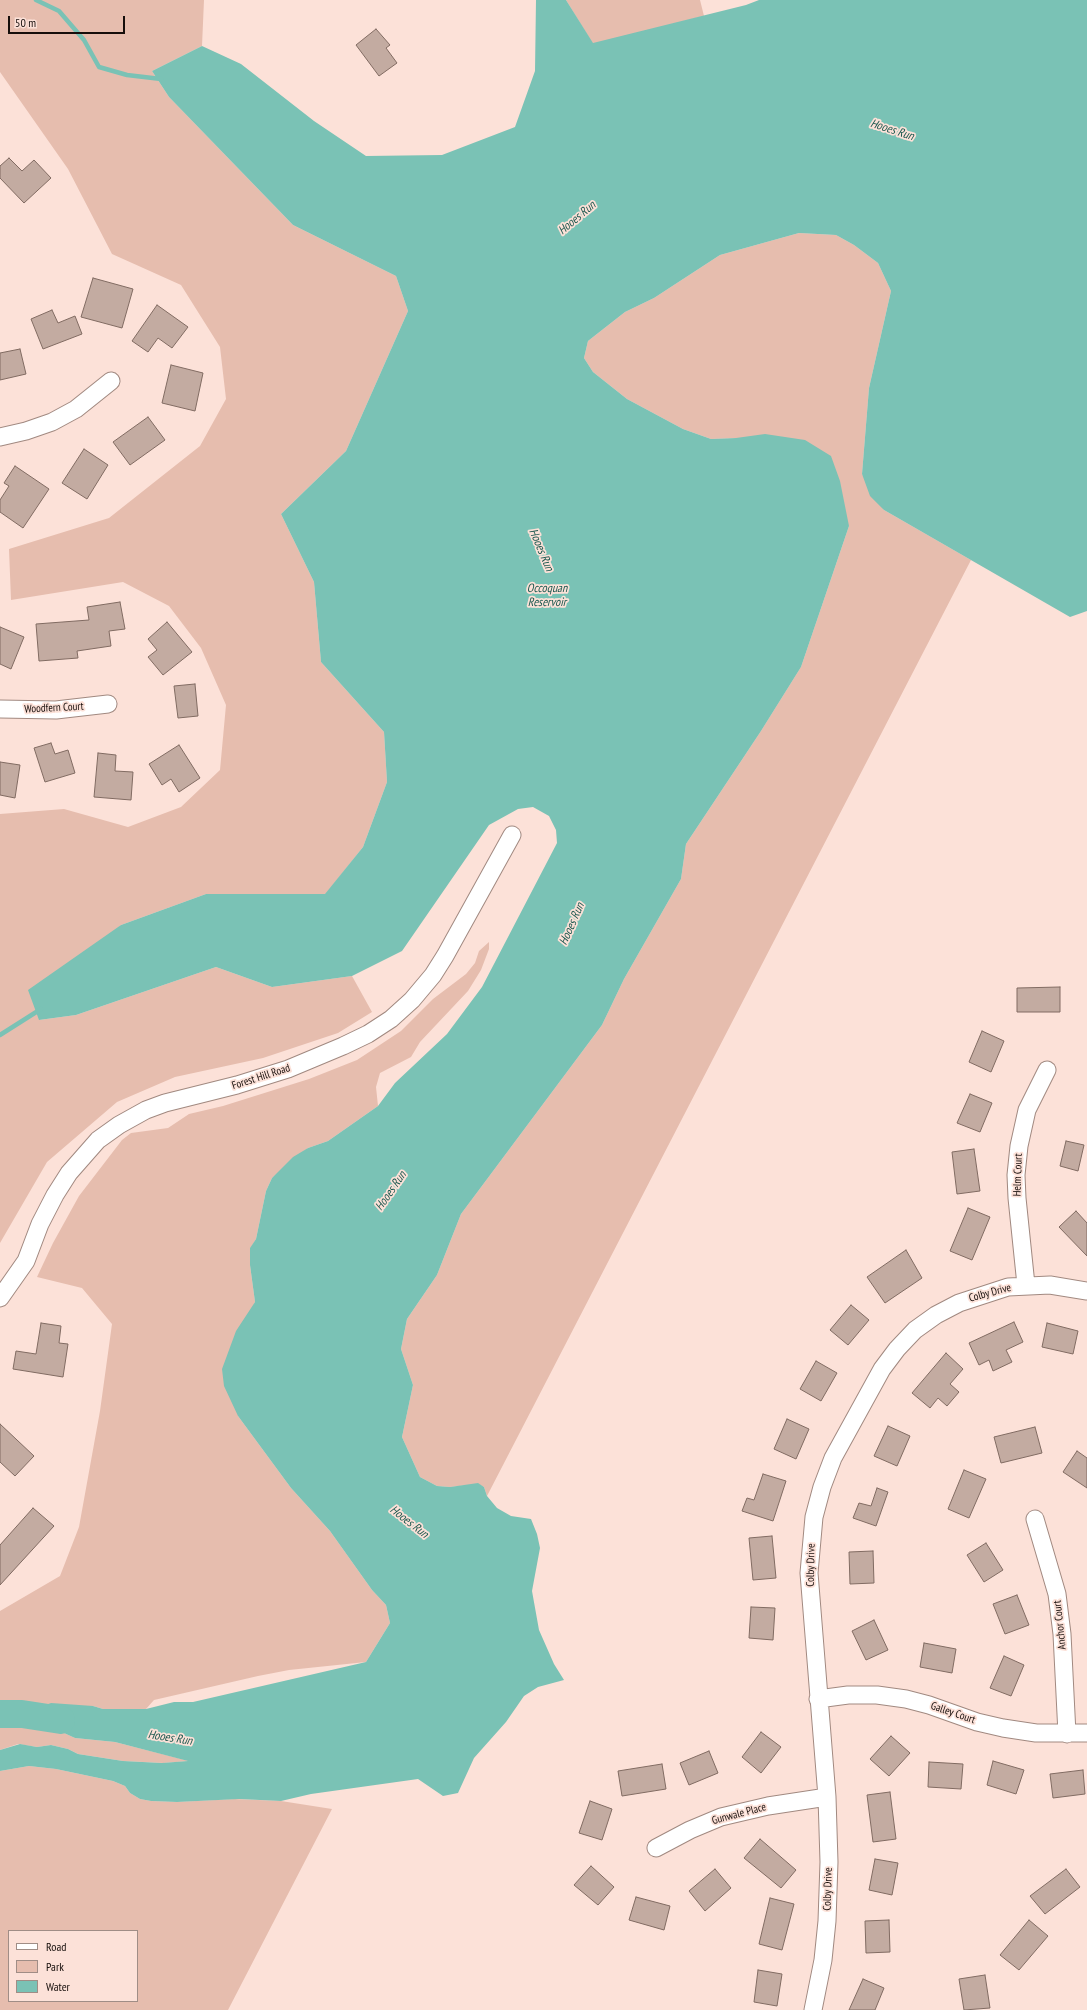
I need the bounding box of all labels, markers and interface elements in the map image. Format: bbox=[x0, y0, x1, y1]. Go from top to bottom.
scale bar bbox=[10, 8, 127, 34]
text: 50 m bbox=[15, 15, 36, 30]
water label: Hooes Run bbox=[869, 116, 915, 144]
water label: Hooes Run bbox=[555, 198, 599, 238]
water label: Hooes Run bbox=[526, 527, 556, 573]
water label: Occoquan Reservoir bbox=[527, 582, 567, 610]
street label: Woodfern Court bbox=[24, 700, 84, 716]
water label: Hooes Run bbox=[556, 901, 588, 947]
street label: Forest Hill Road bbox=[230, 1061, 292, 1093]
street label: Helm Court bbox=[1011, 1153, 1025, 1197]
water label: Hooes Run bbox=[372, 1169, 410, 1213]
street label: Colby Drive bbox=[967, 1281, 1013, 1305]
water label: Hooes Run bbox=[387, 1503, 431, 1541]
street label: Colby Drive bbox=[804, 1543, 818, 1587]
street label: Anchor Court bbox=[1051, 1600, 1069, 1650]
street label: Galley Court bbox=[929, 1699, 977, 1727]
water label: Hooes Run bbox=[147, 1727, 193, 1749]
street label: Gunwale Place bbox=[710, 1800, 768, 1828]
street label: Colby Drive bbox=[821, 1867, 835, 1911]
legend bbox=[8, 1930, 138, 2002]
text: Road bbox=[46, 1939, 66, 1954]
text: Park bbox=[46, 1959, 64, 1974]
text: Water bbox=[46, 1979, 70, 1994]

